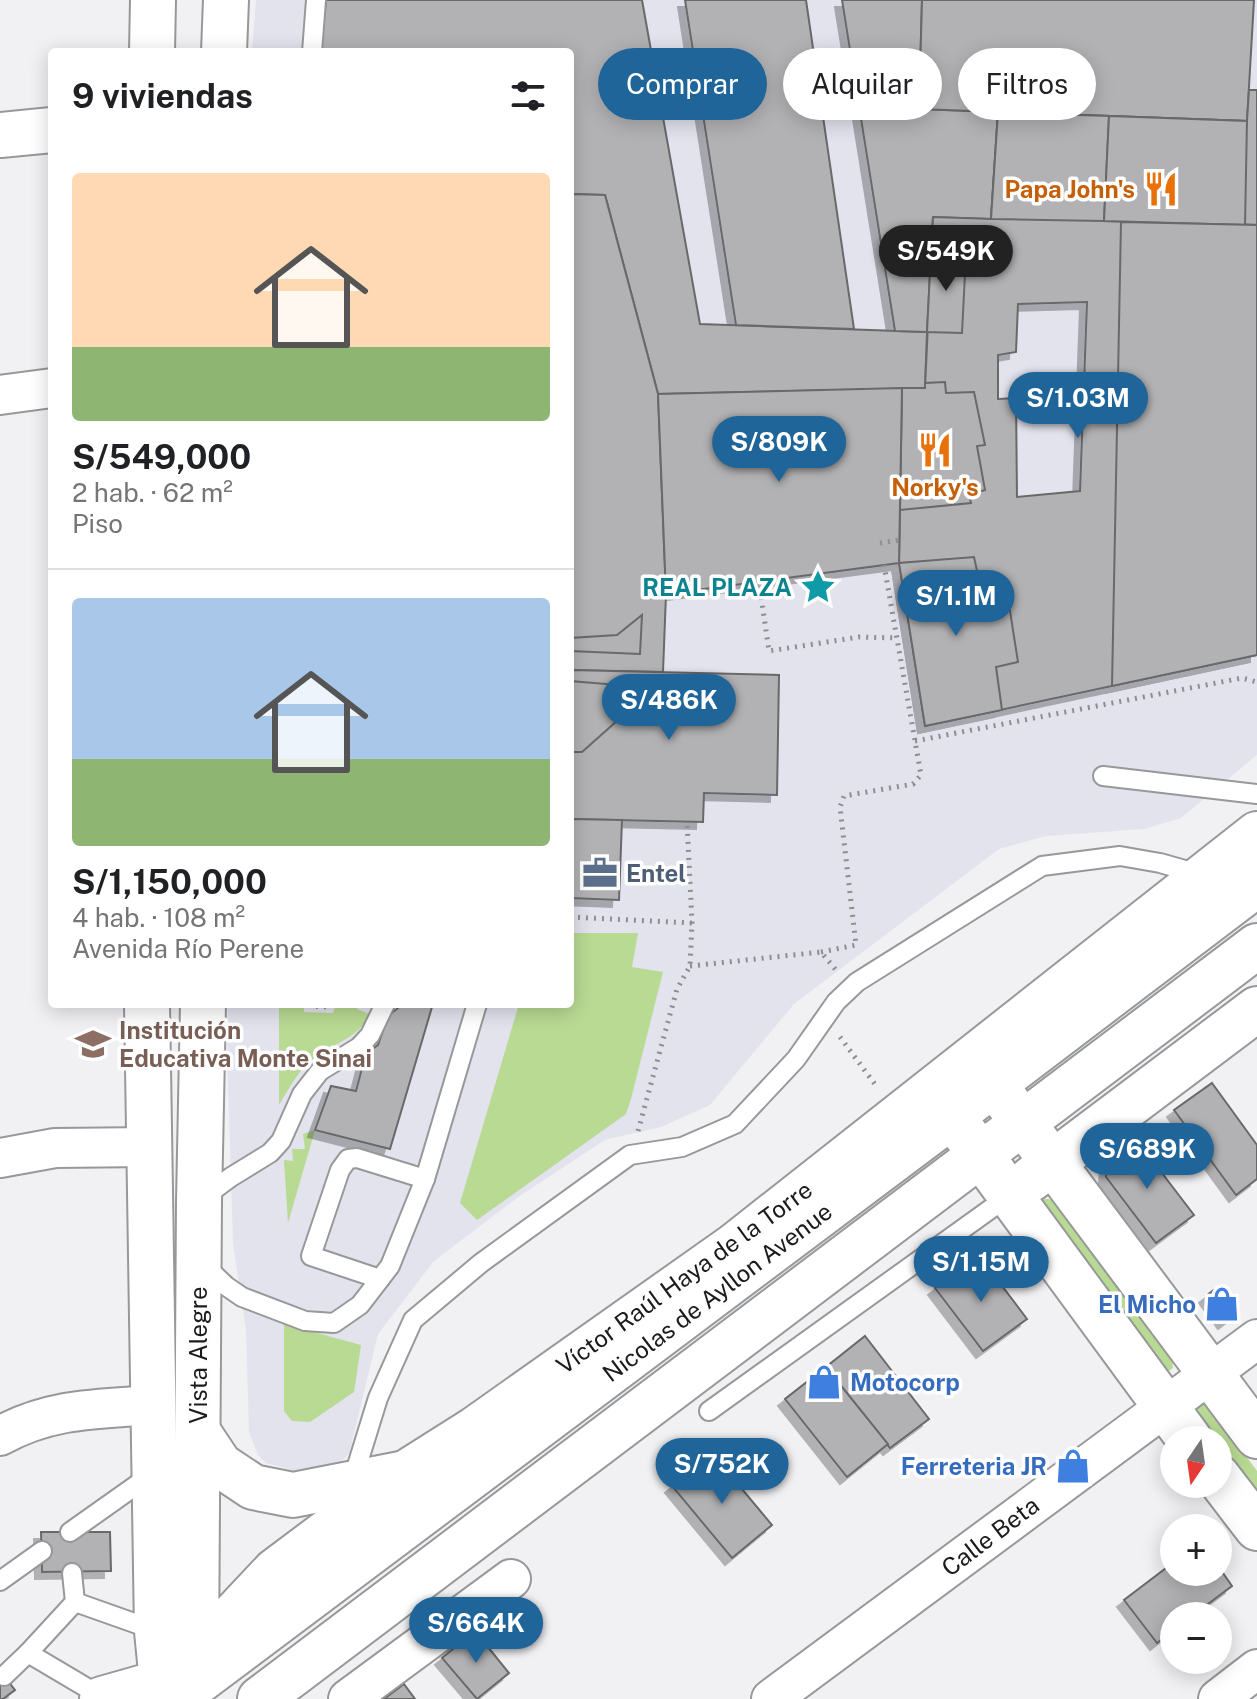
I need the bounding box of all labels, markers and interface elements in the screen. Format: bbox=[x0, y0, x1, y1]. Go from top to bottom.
chip: Comprar bbox=[598, 48, 767, 120]
chip: Alquilar bbox=[783, 48, 942, 120]
chip: Filtros bbox=[958, 48, 1096, 120]
icon: filters bbox=[506, 74, 550, 118]
text: 9 viviendas bbox=[72, 76, 253, 116]
restaurant icon: Papa John's bbox=[1142, 170, 1180, 208]
place label: Papa John's bbox=[1004, 175, 1135, 203]
icon: home bbox=[239, 225, 383, 369]
pin: S/549K bbox=[881, 225, 1011, 293]
text: S/549K bbox=[897, 235, 995, 266]
pin: S/1.03M bbox=[1004, 372, 1152, 440]
text: S/1.03M bbox=[1026, 382, 1130, 413]
pin: S/809K bbox=[714, 416, 844, 484]
text: S/809K bbox=[730, 426, 828, 457]
restaurant icon: Norky's bbox=[916, 431, 954, 469]
text: S/549,000 bbox=[72, 437, 251, 477]
place label: Norky's bbox=[891, 473, 979, 501]
text: 2 hab. · 62 m² bbox=[72, 477, 233, 508]
text: Piso bbox=[72, 508, 123, 539]
place icon: REAL PLAZA bbox=[799, 568, 837, 606]
pin: S/1.1M bbox=[891, 570, 1021, 638]
place label: REAL PLAZA bbox=[642, 573, 792, 601]
text: S/1.1M bbox=[915, 580, 997, 611]
icon: home bbox=[239, 650, 383, 794]
pin: S/486K bbox=[604, 674, 734, 742]
text: S/486K bbox=[620, 684, 718, 715]
office icon: Entel bbox=[581, 854, 619, 892]
place label: Entel bbox=[626, 859, 686, 887]
text: S/1,150,000 bbox=[72, 862, 267, 902]
text: 4 hab. · 108 m² bbox=[72, 902, 245, 933]
text: Avenida Río Perene bbox=[72, 933, 304, 964]
place label: Institución Educativa Monte Sinai bbox=[119, 1016, 372, 1072]
school or university icon: Institución Educativa Monte Sinai bbox=[74, 1025, 112, 1063]
pin: S/689K bbox=[1082, 1123, 1212, 1191]
text: S/689K bbox=[1098, 1133, 1196, 1164]
street label: Víctor Raúl Haya de la Torre bbox=[551, 1175, 817, 1379]
street label: Nicolas de Ayllon Avenue bbox=[597, 1197, 837, 1387]
pin: S/1.15M bbox=[907, 1236, 1055, 1304]
text: S/1.15M bbox=[932, 1246, 1030, 1277]
shop icon: El Micho bbox=[1203, 1285, 1241, 1323]
street label: Vista Alegre bbox=[184, 1286, 212, 1424]
place label: El Micho bbox=[1098, 1290, 1196, 1318]
shop icon: Motocorp bbox=[805, 1363, 843, 1401]
place label: Motocorp bbox=[850, 1368, 960, 1396]
north arrow bbox=[1160, 1426, 1232, 1498]
map controls bbox=[1160, 1426, 1232, 1674]
pin: S/752K bbox=[657, 1438, 787, 1506]
shop icon: Ferreteria JR bbox=[1054, 1447, 1092, 1485]
text: S/752K bbox=[674, 1448, 770, 1479]
place label: Ferreteria JR bbox=[901, 1452, 1047, 1480]
street label: Calle Beta bbox=[936, 1490, 1044, 1582]
button: + bbox=[1160, 1514, 1232, 1586]
pin: S/664K bbox=[411, 1597, 541, 1665]
button: − bbox=[1160, 1602, 1232, 1674]
text: S/664K bbox=[427, 1607, 525, 1638]

